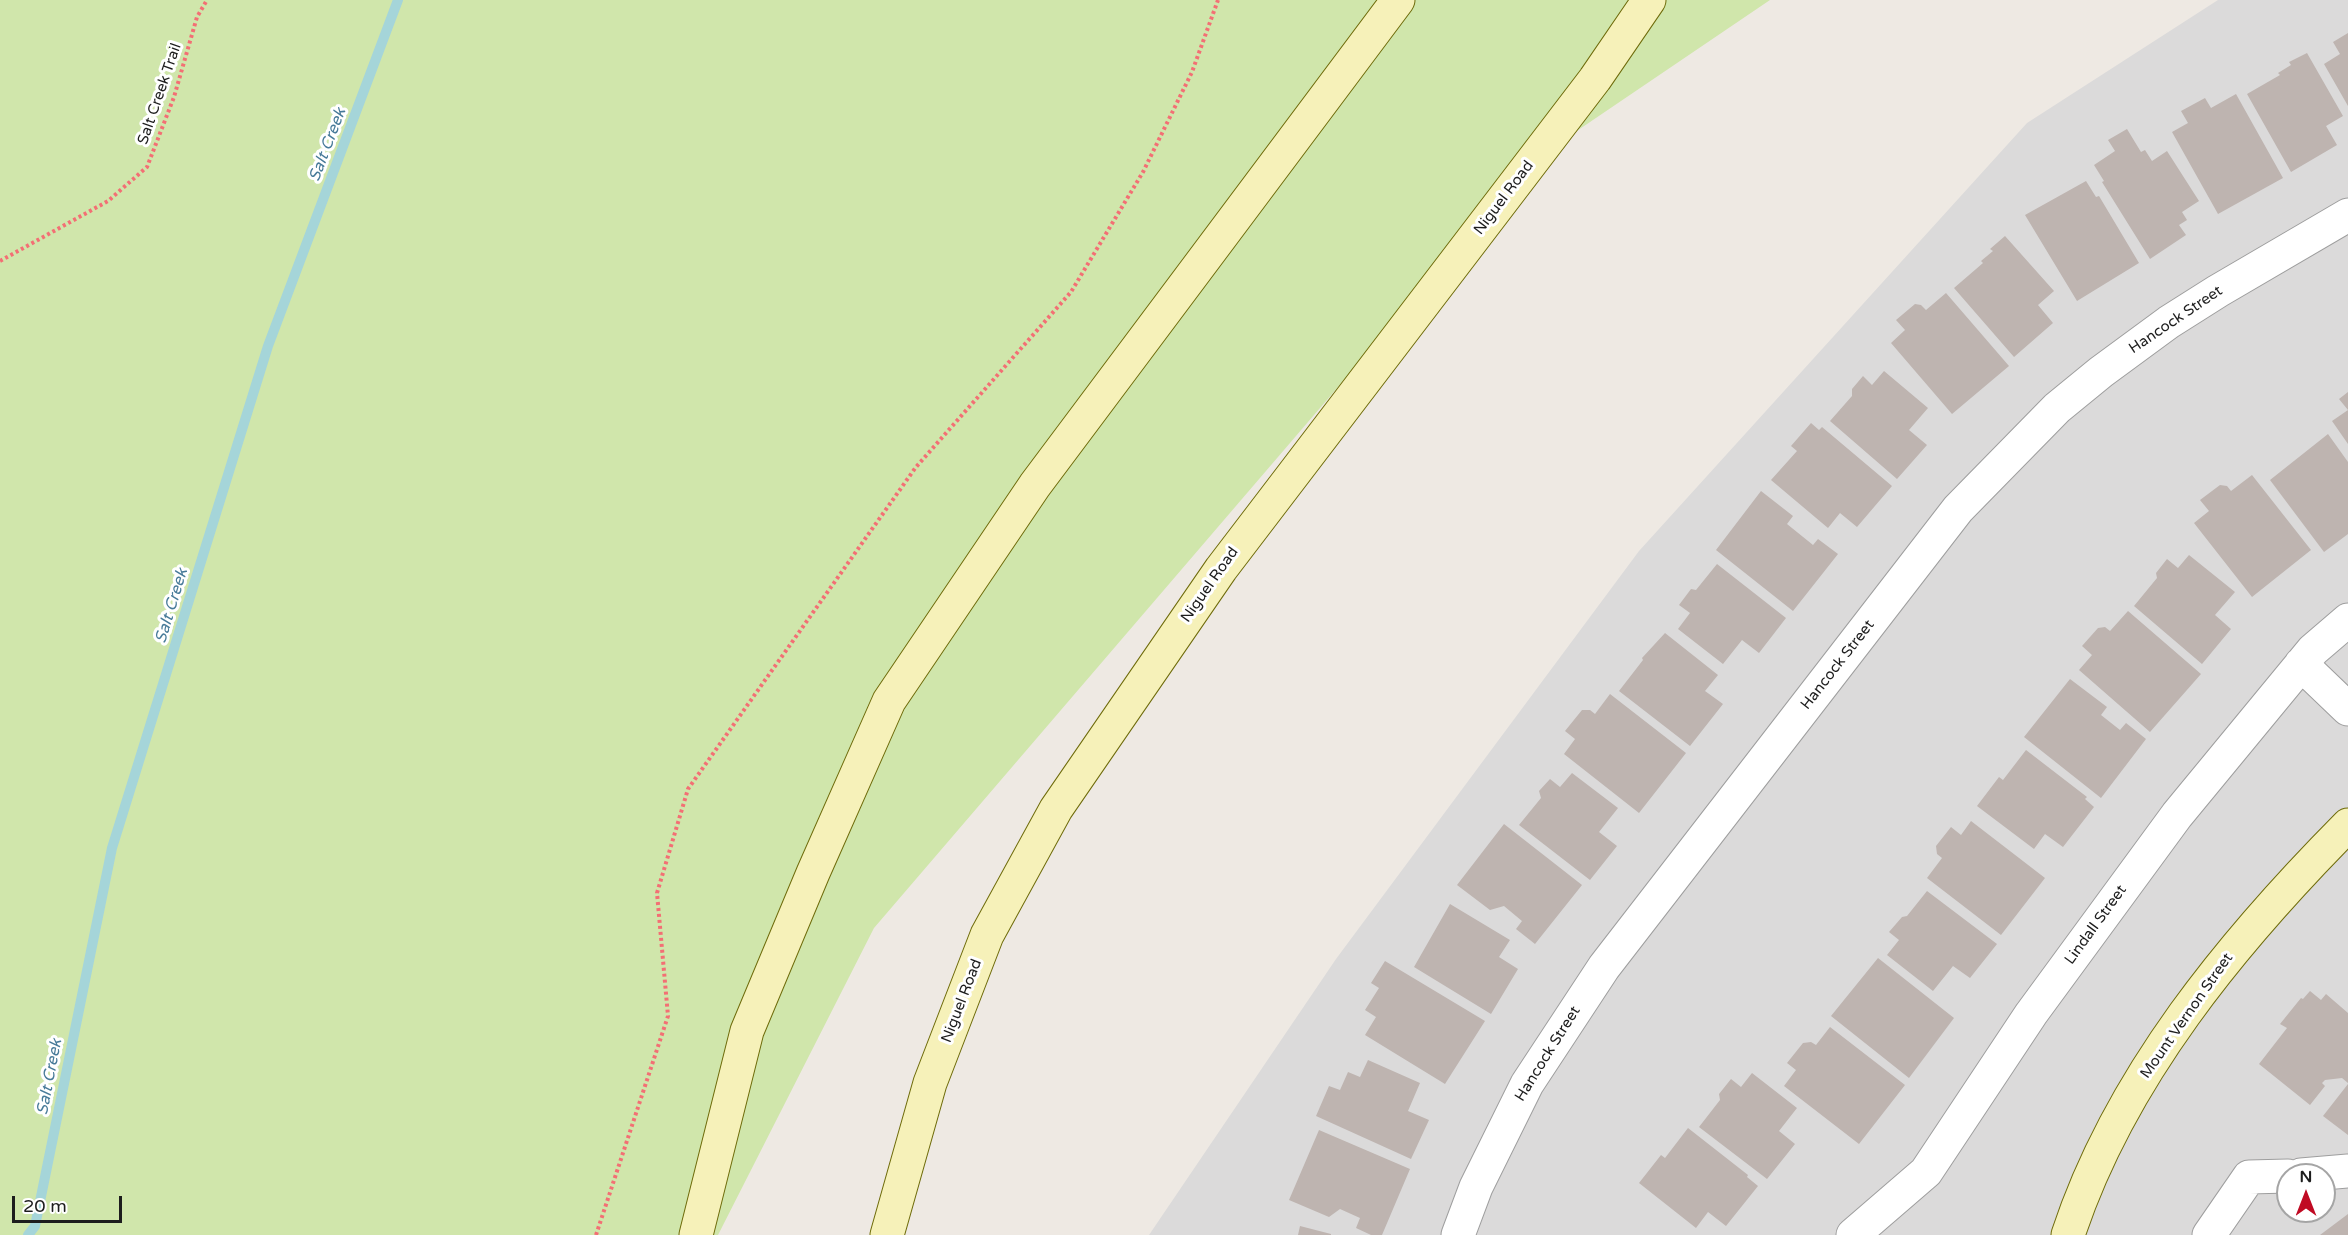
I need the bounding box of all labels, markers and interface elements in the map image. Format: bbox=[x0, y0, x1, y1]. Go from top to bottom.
street label: Salt Creek Trail bbox=[134, 41, 186, 147]
water label: Salt Creek bbox=[305, 106, 351, 184]
street label: Niguel Road bbox=[1470, 157, 1538, 239]
street label: Hancock Street bbox=[2126, 282, 2226, 358]
street label: Niguel Road bbox=[1177, 544, 1243, 626]
water label: Salt Creek bbox=[152, 566, 192, 646]
street label: Hancock Street bbox=[1797, 617, 1879, 713]
street label: Lindall Street bbox=[2061, 882, 2131, 968]
street label: Mount Vernon Street bbox=[2137, 950, 2237, 1082]
street label: Niguel Road bbox=[938, 957, 986, 1045]
street label: Hancock Street bbox=[1512, 1003, 1584, 1105]
water label: Salt Creek bbox=[33, 1037, 67, 1117]
north arrow bbox=[2276, 1163, 2336, 1223]
text: N bbox=[2300, 1167, 2312, 1187]
scale bar bbox=[15, 1184, 124, 1222]
text: 20 m bbox=[23, 1195, 67, 1217]

